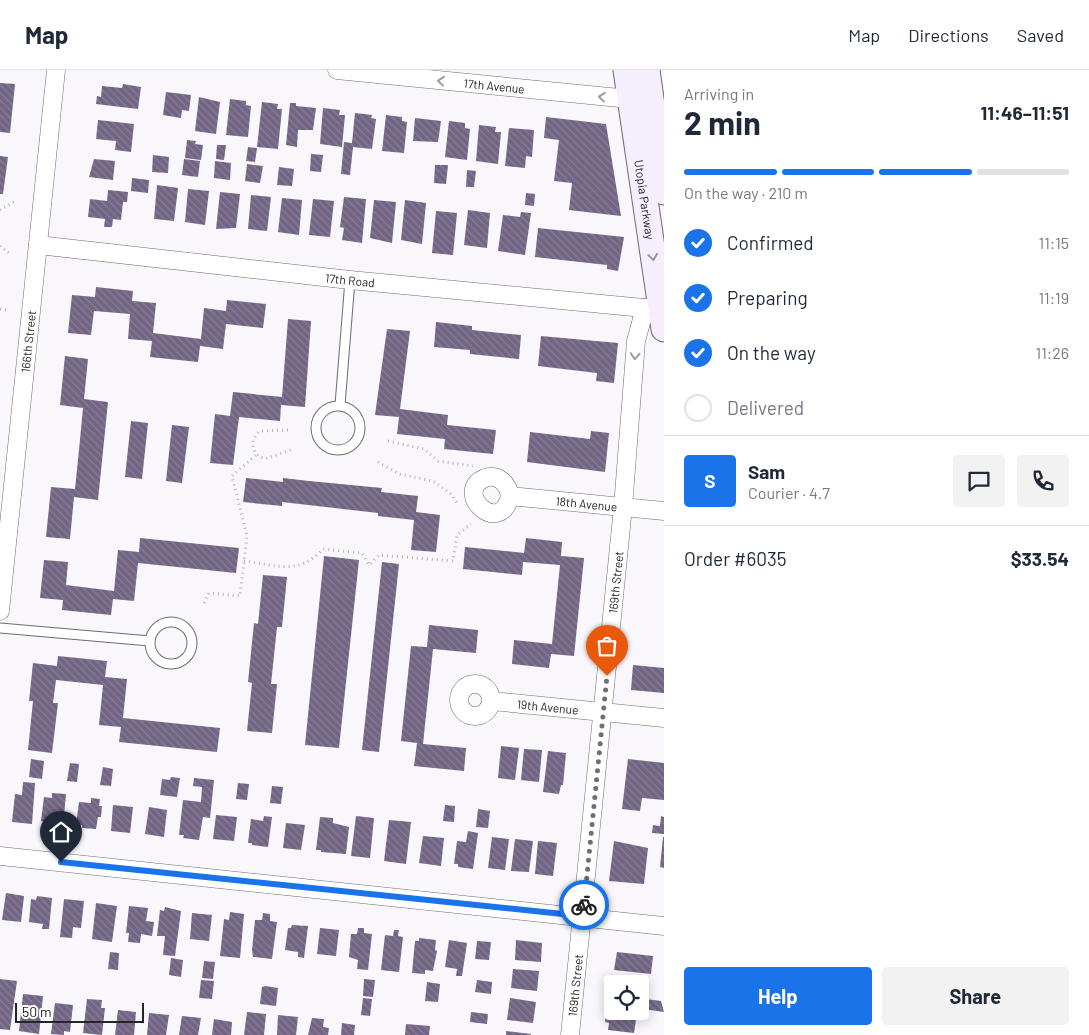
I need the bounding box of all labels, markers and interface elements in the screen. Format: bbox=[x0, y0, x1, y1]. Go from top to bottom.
text: Map bbox=[25, 20, 68, 49]
text: Map bbox=[848, 24, 880, 46]
text: Directions bbox=[908, 24, 989, 46]
text: Saved bbox=[1017, 24, 1064, 46]
one-way arrow bbox=[436, 76, 444, 87]
street label: 17th Avenue bbox=[463, 76, 525, 96]
text: Arriving in bbox=[684, 84, 754, 103]
one-way arrow bbox=[598, 92, 606, 103]
text: 11:46–11:51 bbox=[980, 101, 1069, 124]
text: 2 min bbox=[684, 103, 761, 141]
street label: Utopia Parkway bbox=[632, 159, 658, 241]
text: On the way · 210 m bbox=[684, 183, 808, 202]
icon: check bbox=[684, 229, 712, 257]
text: Confirmed bbox=[727, 231, 814, 254]
text: 11:15 bbox=[1039, 233, 1069, 252]
one-way arrow bbox=[648, 252, 658, 261]
street label: 17th Road bbox=[325, 270, 375, 289]
icon: check bbox=[684, 284, 712, 312]
text: Preparing bbox=[727, 286, 808, 309]
text: 11:19 bbox=[1038, 288, 1069, 307]
street label: 166th Street bbox=[18, 310, 38, 373]
icon: check bbox=[684, 339, 712, 367]
text: On the way bbox=[727, 341, 816, 364]
text: 11:26 bbox=[1036, 343, 1069, 362]
one-way arrow bbox=[629, 352, 640, 360]
text: Delivered bbox=[727, 396, 804, 419]
button: chat bbox=[953, 455, 1005, 507]
button: phone bbox=[1017, 455, 1069, 507]
text: Sam bbox=[748, 460, 785, 483]
text: S bbox=[704, 469, 716, 492]
text: Courier · 4.7 bbox=[748, 483, 830, 502]
street label: 18th Avenue bbox=[555, 493, 618, 513]
text: Order #6035 bbox=[684, 547, 786, 570]
text: $33.54 bbox=[1011, 547, 1069, 570]
street label: 169th Street bbox=[605, 550, 626, 614]
pin bbox=[586, 625, 628, 676]
icon: bag bbox=[593, 632, 621, 660]
street label: 19th Avenue bbox=[516, 696, 579, 717]
pin bbox=[40, 811, 82, 862]
icon: home bbox=[47, 818, 75, 846]
courier bbox=[559, 880, 609, 930]
icon: bike bbox=[570, 891, 598, 919]
street label: 169th Street bbox=[565, 953, 585, 1017]
button: Help bbox=[684, 967, 872, 1025]
button: Share bbox=[882, 967, 1069, 1025]
map controls bbox=[604, 975, 649, 1020]
button: locate bbox=[604, 975, 649, 1020]
scale bar bbox=[15, 1000, 144, 1023]
text: 50 m bbox=[22, 1003, 51, 1020]

